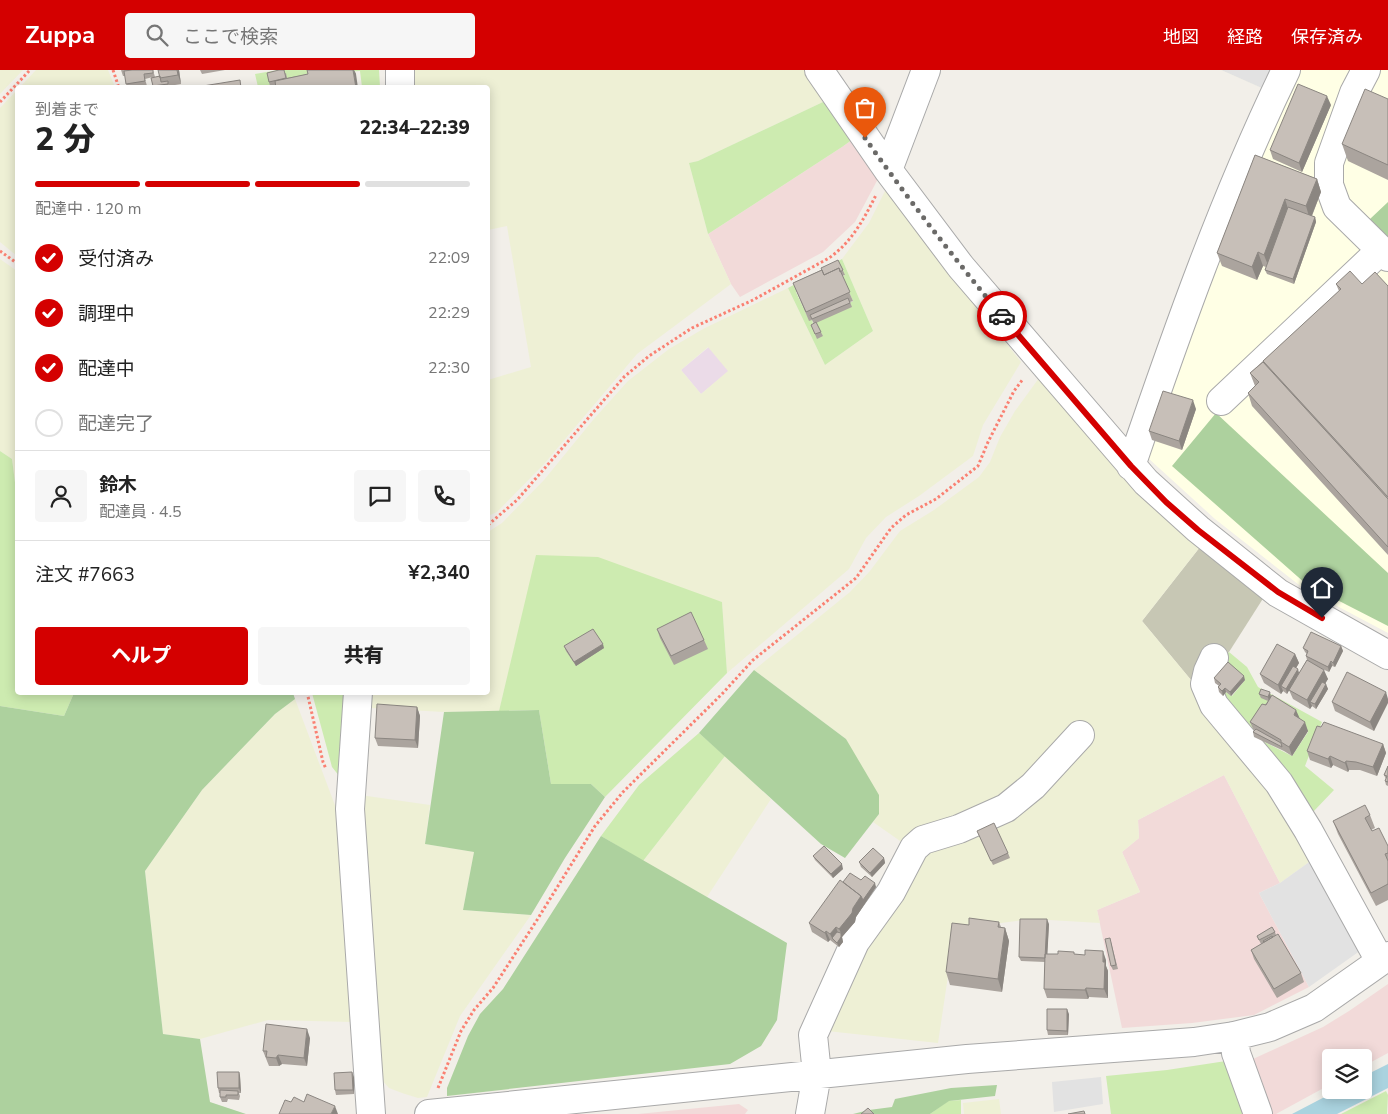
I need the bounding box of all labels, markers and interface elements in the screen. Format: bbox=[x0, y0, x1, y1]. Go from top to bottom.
search box bbox=[125, 13, 475, 58]
text: Zuppa bbox=[25, 19, 95, 51]
icon: search bbox=[143, 21, 171, 49]
text: ここで検索 bbox=[183, 24, 278, 50]
text: 地図 bbox=[1163, 25, 1199, 49]
text: 経路 bbox=[1227, 25, 1263, 49]
text: 保存済み bbox=[1291, 25, 1363, 49]
pin bbox=[844, 87, 886, 138]
icon: bag bbox=[851, 94, 879, 122]
text: 到着まで bbox=[35, 99, 99, 121]
text: 22:34–22:39 bbox=[359, 115, 470, 141]
text: 2 分 bbox=[35, 118, 95, 161]
text: 配達中 · 120 m bbox=[35, 198, 141, 220]
icon: check bbox=[35, 244, 63, 272]
text: 受付済み bbox=[78, 246, 154, 272]
text: 22:09 bbox=[428, 247, 470, 269]
courier bbox=[977, 291, 1027, 341]
icon: check bbox=[35, 299, 63, 327]
text: 調理中 bbox=[78, 301, 135, 327]
text: 22:29 bbox=[428, 302, 470, 324]
icon: car bbox=[988, 302, 1016, 330]
icon: check bbox=[35, 354, 63, 382]
text: 配達中 bbox=[78, 356, 135, 382]
text: 22:30 bbox=[428, 357, 470, 379]
text: 配達完了 bbox=[78, 411, 154, 437]
button: person bbox=[35, 470, 87, 522]
button: chat bbox=[354, 470, 406, 522]
button: phone bbox=[418, 470, 470, 522]
text: 鈴木 bbox=[99, 472, 137, 498]
text: 配達員 · 4.5 bbox=[99, 501, 182, 523]
text: ¥2,340 bbox=[408, 560, 470, 586]
text: 注文 #7663 bbox=[35, 562, 135, 588]
pin bbox=[1301, 567, 1343, 618]
icon: home bbox=[1308, 574, 1336, 602]
button: ヘルプ bbox=[35, 627, 248, 685]
button: 共有 bbox=[258, 627, 470, 685]
map controls bbox=[1322, 1049, 1372, 1099]
button: layers bbox=[1322, 1049, 1372, 1099]

